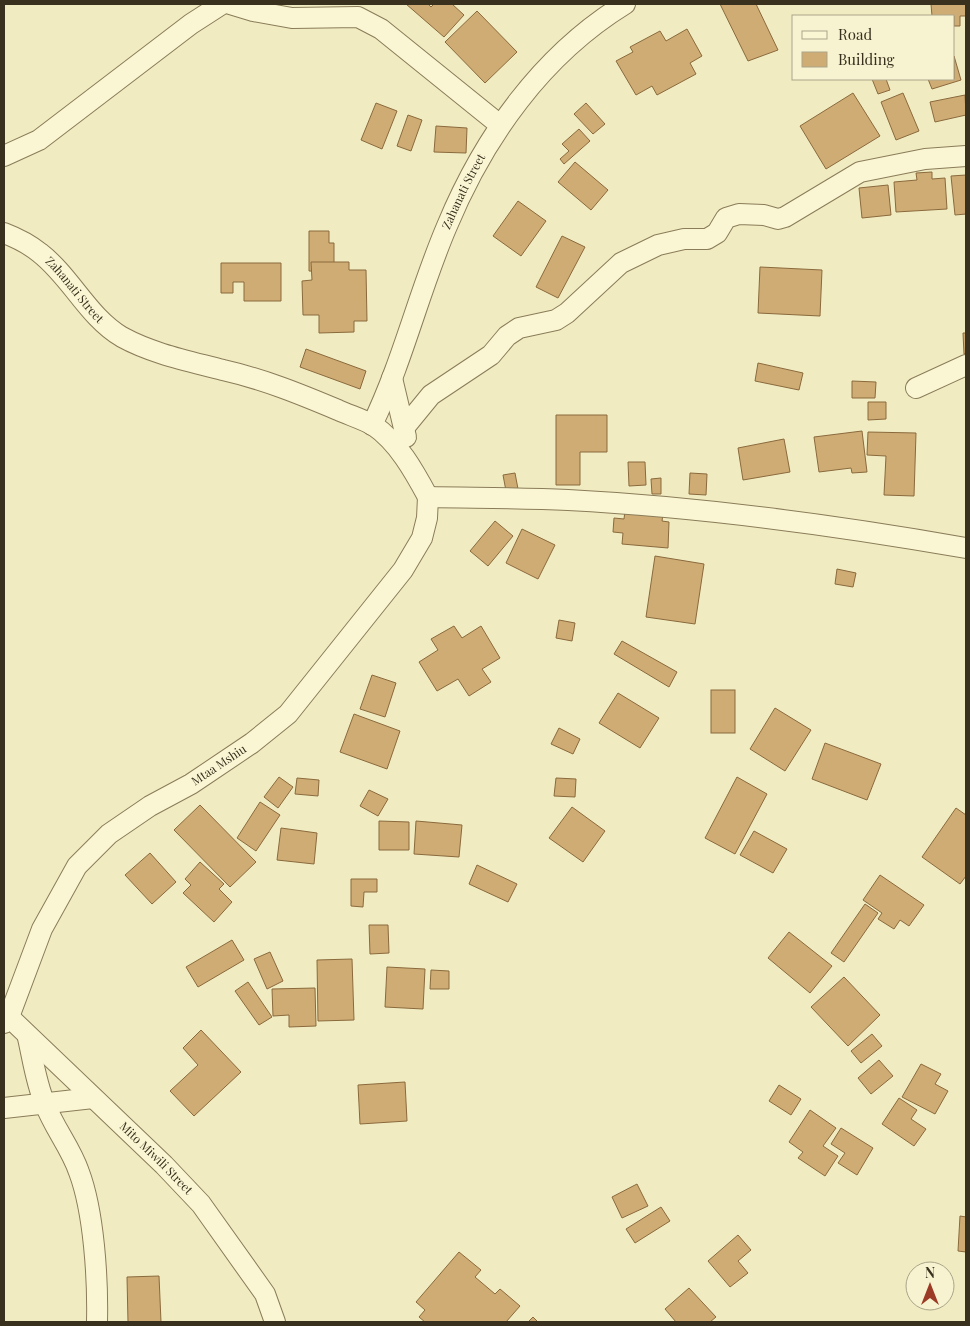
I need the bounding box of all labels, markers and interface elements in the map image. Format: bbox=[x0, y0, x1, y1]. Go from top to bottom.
legend bbox=[792, 15, 955, 80]
text: Road bbox=[838, 24, 872, 44]
text: Building bbox=[838, 49, 895, 69]
street label: Zahanati Street bbox=[438, 150, 489, 231]
street label: Zahanati Street bbox=[42, 253, 108, 327]
street label: Mtaa Mshiu bbox=[188, 740, 249, 789]
street label: Mito Miwili Street bbox=[117, 1118, 197, 1198]
north arrow bbox=[905, 1261, 955, 1311]
text: N bbox=[925, 1263, 935, 1282]

